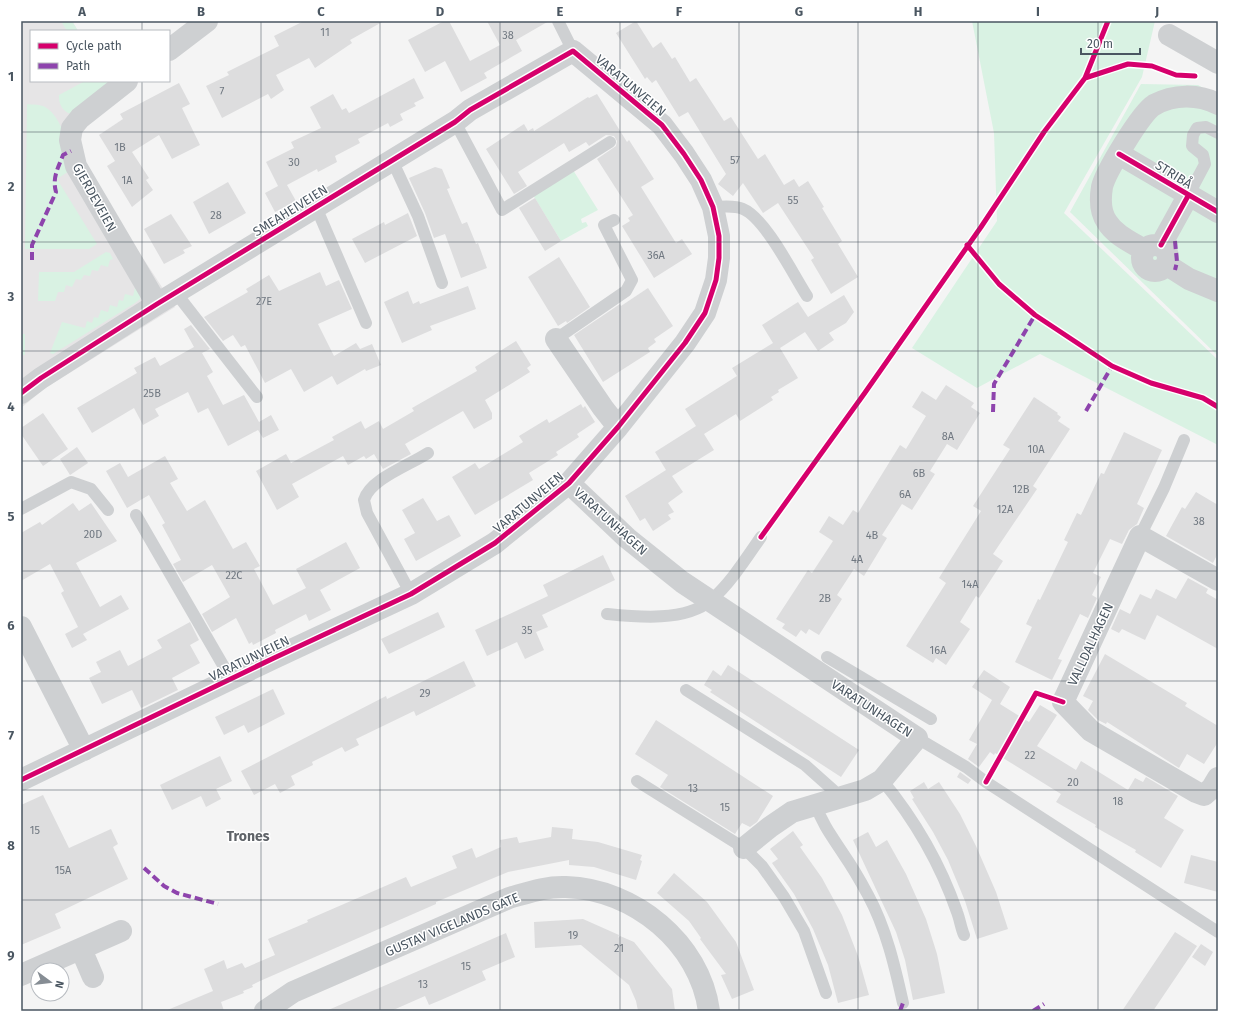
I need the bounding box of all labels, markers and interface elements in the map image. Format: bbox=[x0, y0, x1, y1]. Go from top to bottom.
text: A bbox=[77, 4, 86, 19]
text: B bbox=[197, 4, 205, 19]
text: C bbox=[317, 4, 325, 19]
text: D bbox=[436, 4, 445, 19]
text: E bbox=[557, 4, 564, 19]
text: F bbox=[676, 4, 683, 19]
text: G bbox=[795, 4, 803, 19]
text: H bbox=[914, 4, 922, 19]
text: I bbox=[1036, 4, 1040, 19]
text: J bbox=[1154, 4, 1159, 19]
house number: 11 bbox=[320, 26, 330, 39]
house number: 38 bbox=[502, 29, 514, 42]
legend bbox=[30, 30, 170, 82]
scale bar bbox=[1081, 30, 1140, 56]
text: 20 m bbox=[1087, 37, 1113, 51]
text: Cycle path bbox=[66, 39, 122, 53]
street label: VARATUNVEIEN bbox=[592, 52, 669, 119]
text: Path bbox=[66, 59, 90, 73]
text: 1 bbox=[8, 69, 14, 84]
house number: 7 bbox=[220, 85, 225, 98]
house number: 1B bbox=[114, 141, 126, 154]
house number: 57 bbox=[730, 154, 740, 167]
house number: 30 bbox=[288, 156, 300, 169]
street label: STRIBÅ bbox=[1153, 156, 1196, 192]
street label: GJERDEVEIEN bbox=[70, 160, 120, 234]
house number: 1A bbox=[121, 174, 133, 187]
text: 2 bbox=[8, 179, 15, 194]
street label: SMEAHEIVEIEN bbox=[250, 182, 330, 239]
house number: 55 bbox=[788, 194, 799, 207]
house number: 28 bbox=[210, 209, 222, 222]
house number: 36A bbox=[647, 249, 666, 262]
text: 3 bbox=[7, 289, 15, 304]
house number: 27E bbox=[256, 295, 272, 308]
house number: 25B bbox=[143, 387, 161, 400]
text: 4 bbox=[7, 399, 15, 414]
house number: 8A bbox=[942, 430, 955, 443]
house number: 10A bbox=[1027, 443, 1045, 456]
house number: 6B bbox=[913, 467, 926, 480]
street label: VARATUNVEIEN bbox=[490, 469, 567, 536]
house number: 12B bbox=[1013, 483, 1030, 496]
street label: VARATUNHAGEN bbox=[571, 484, 650, 558]
house number: 6A bbox=[899, 488, 912, 501]
house number: 12A bbox=[997, 503, 1014, 516]
text: 5 bbox=[8, 509, 15, 524]
house number: 38 bbox=[1193, 515, 1205, 528]
house number: 20D bbox=[84, 528, 102, 541]
house number: 4B bbox=[866, 529, 879, 542]
house number: 4A bbox=[851, 553, 864, 566]
house number: 22C bbox=[226, 569, 242, 582]
house number: 14A bbox=[962, 578, 979, 591]
house number: 2B bbox=[819, 592, 831, 605]
street label: VALLDALHAGEN bbox=[1065, 600, 1116, 688]
text: 6 bbox=[7, 618, 15, 633]
house number: 35 bbox=[522, 624, 533, 637]
street label: VARATUNVEIEN bbox=[207, 633, 292, 684]
house number: 16A bbox=[930, 644, 947, 657]
street label: VARATUNHAGEN bbox=[828, 677, 915, 740]
house number: 29 bbox=[419, 687, 431, 700]
text: 7 bbox=[8, 728, 14, 743]
house number: 22 bbox=[1025, 749, 1035, 762]
house number: 20 bbox=[1067, 776, 1079, 789]
house number: 13 bbox=[688, 782, 698, 795]
house number: 18 bbox=[1113, 795, 1123, 808]
house number: 15 bbox=[720, 801, 731, 814]
house number: 15 bbox=[30, 824, 41, 837]
district label: Trones bbox=[226, 828, 270, 845]
text: 8 bbox=[7, 838, 15, 853]
house number: 15A bbox=[55, 864, 72, 877]
street label: GUSTAV VIGELANDS GATE bbox=[383, 889, 521, 960]
house number: 19 bbox=[568, 929, 578, 942]
house number: 21 bbox=[614, 942, 624, 955]
text: 9 bbox=[7, 948, 15, 963]
house number: 15 bbox=[461, 960, 472, 973]
north arrow bbox=[30, 962, 70, 1002]
house number: 13 bbox=[418, 978, 428, 991]
text: N bbox=[52, 979, 66, 990]

